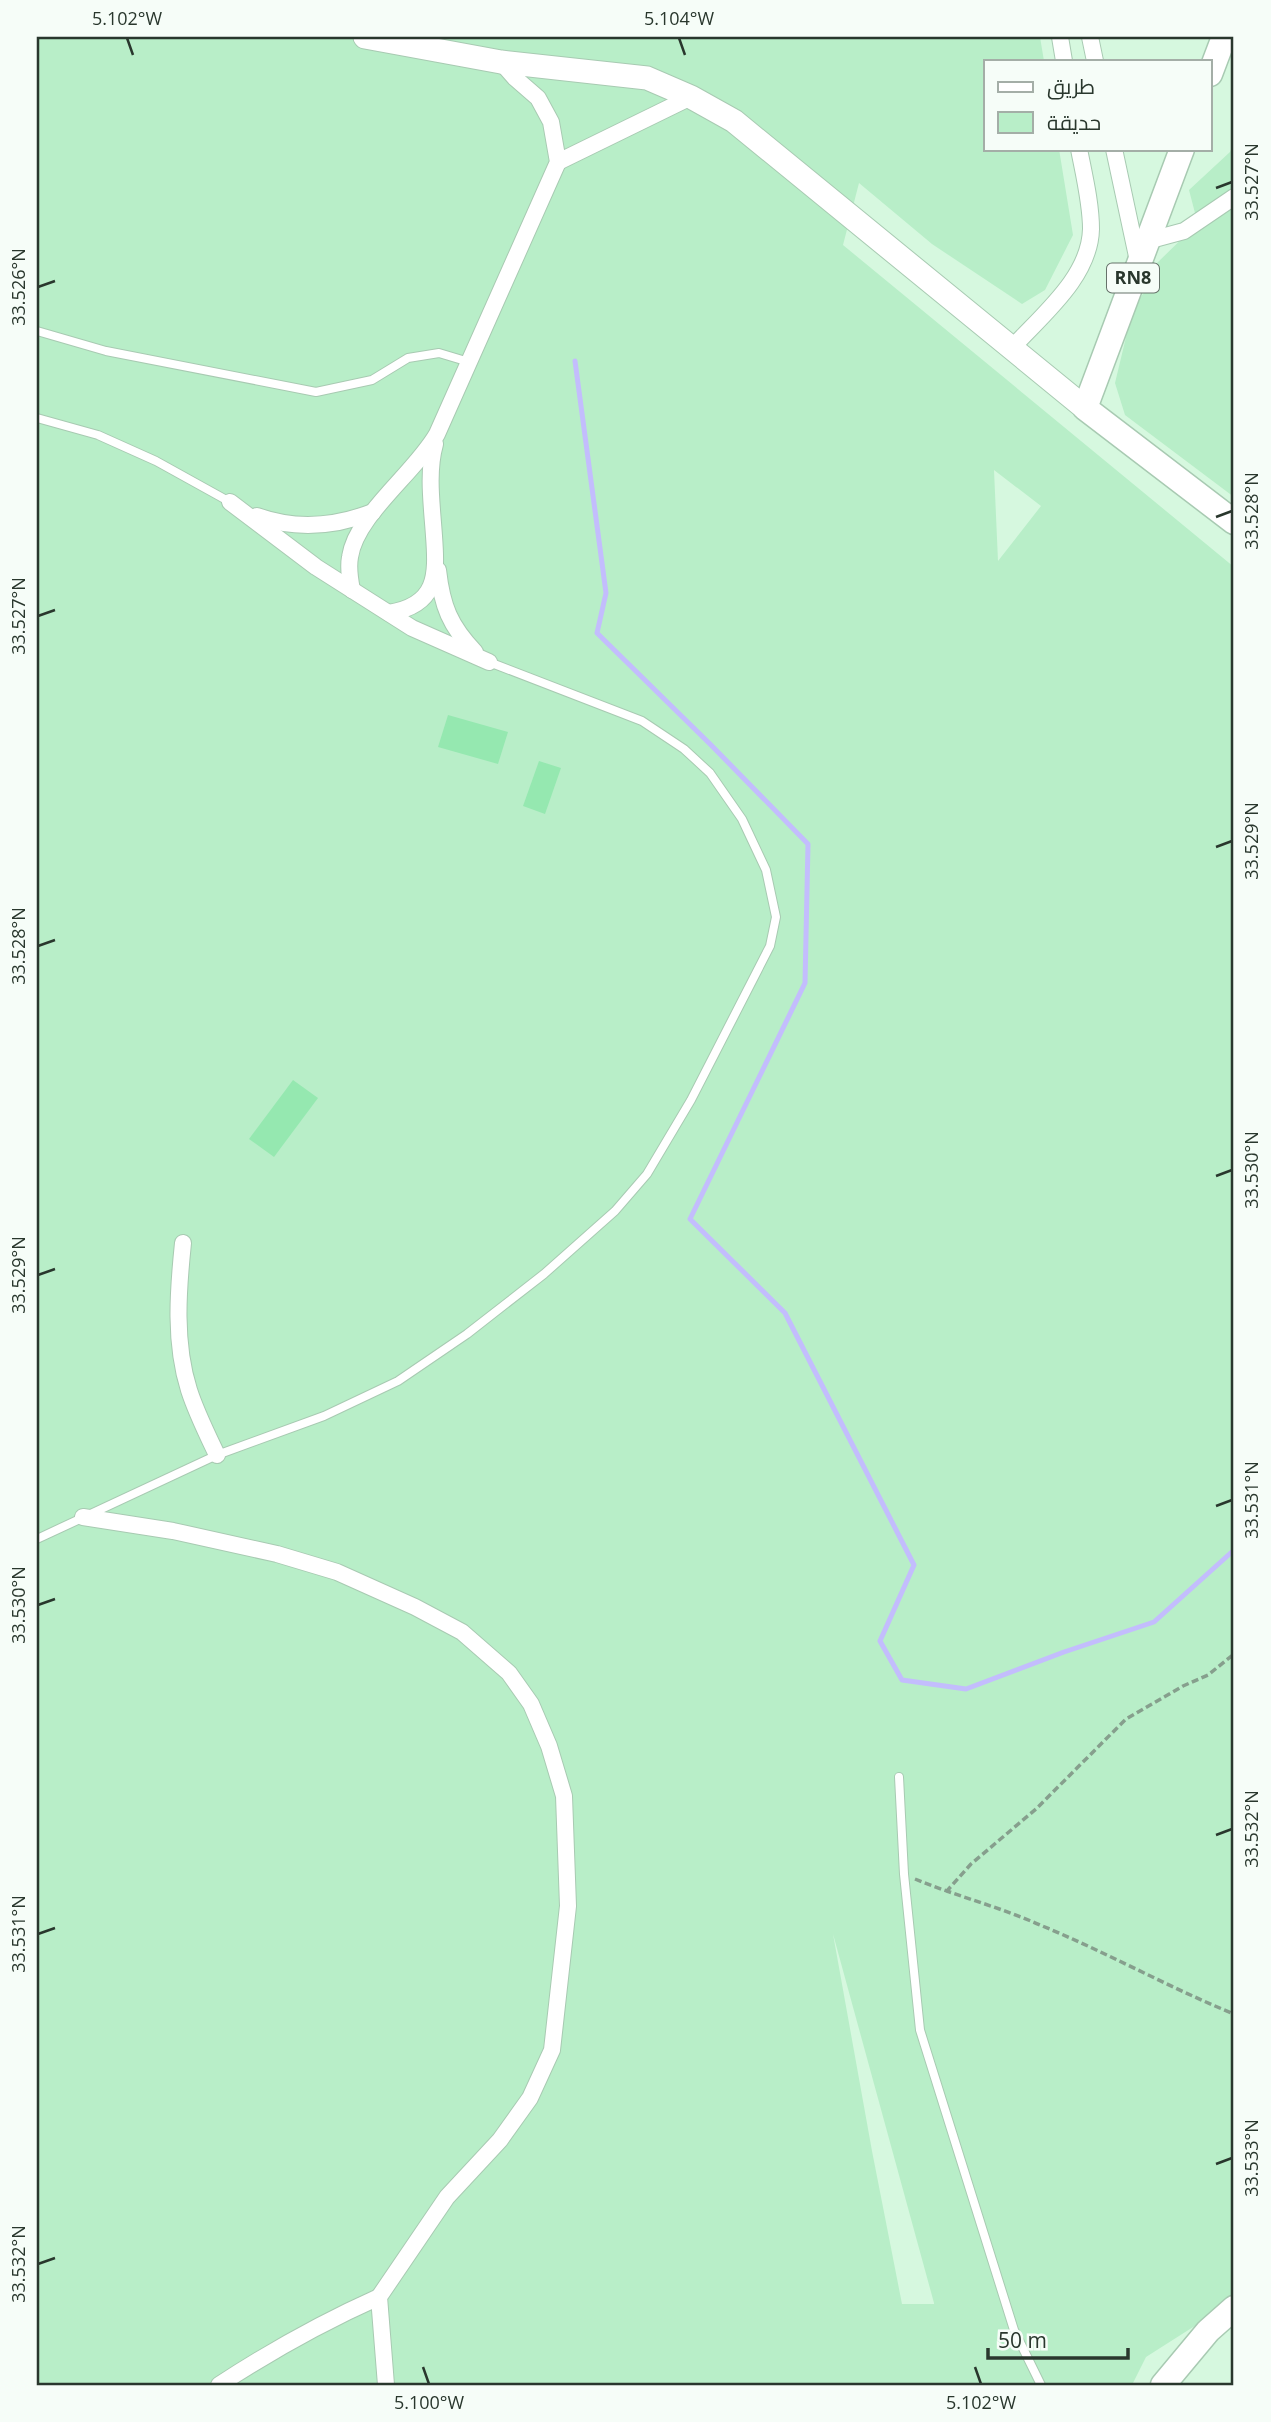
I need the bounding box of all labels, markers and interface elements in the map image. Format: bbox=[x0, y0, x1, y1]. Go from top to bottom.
text: 5.102°W bbox=[92, 6, 162, 30]
text: 5.104°W bbox=[644, 6, 714, 30]
legend bbox=[984, 60, 1212, 150]
text: طريق bbox=[1047, 72, 1095, 100]
text: حديقة bbox=[1047, 108, 1101, 136]
text: 33.527°N bbox=[1239, 143, 1263, 221]
text: 33.526°N bbox=[6, 248, 30, 326]
road number: RN8 bbox=[1107, 264, 1159, 292]
text: 33.528°N bbox=[1239, 472, 1263, 550]
text: 33.527°N bbox=[6, 577, 30, 655]
text: 33.529°N bbox=[1239, 802, 1263, 880]
text: 33.528°N bbox=[6, 907, 30, 985]
text: 33.530°N bbox=[1239, 1131, 1263, 1209]
text: 33.529°N bbox=[6, 1236, 30, 1314]
text: 33.531°N bbox=[1239, 1461, 1263, 1539]
text: 33.530°N bbox=[6, 1566, 30, 1644]
text: 33.532°N bbox=[1239, 1790, 1263, 1868]
text: 33.531°N bbox=[6, 1895, 30, 1973]
text: 33.533°N bbox=[1239, 2119, 1263, 2197]
text: 33.532°N bbox=[6, 2225, 30, 2303]
scale bar bbox=[988, 2317, 1128, 2361]
text: 50 m bbox=[998, 2326, 1047, 2354]
text: 5.100°W bbox=[394, 2390, 464, 2414]
text: 5.102°W bbox=[946, 2390, 1016, 2414]

